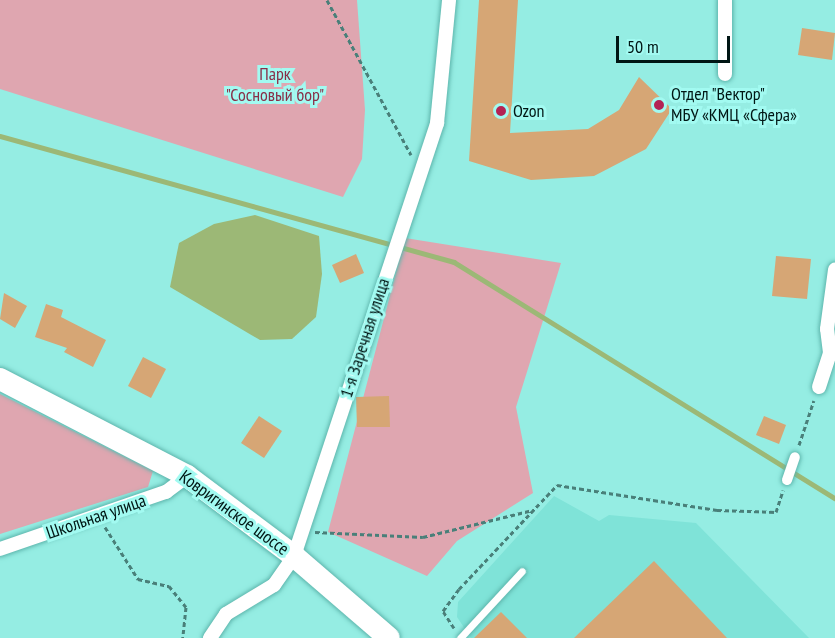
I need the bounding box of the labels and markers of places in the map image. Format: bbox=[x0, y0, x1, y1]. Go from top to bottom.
place label: Отдел "Вектор" МБУ «КМЦ «Сфера» bbox=[671, 84, 797, 127]
marker: Отдел "Вектор" МБУ «КМЦ «Сфера» bbox=[652, 98, 666, 112]
place label: Ozon bbox=[513, 100, 545, 122]
marker: Ozon bbox=[494, 104, 508, 118]

